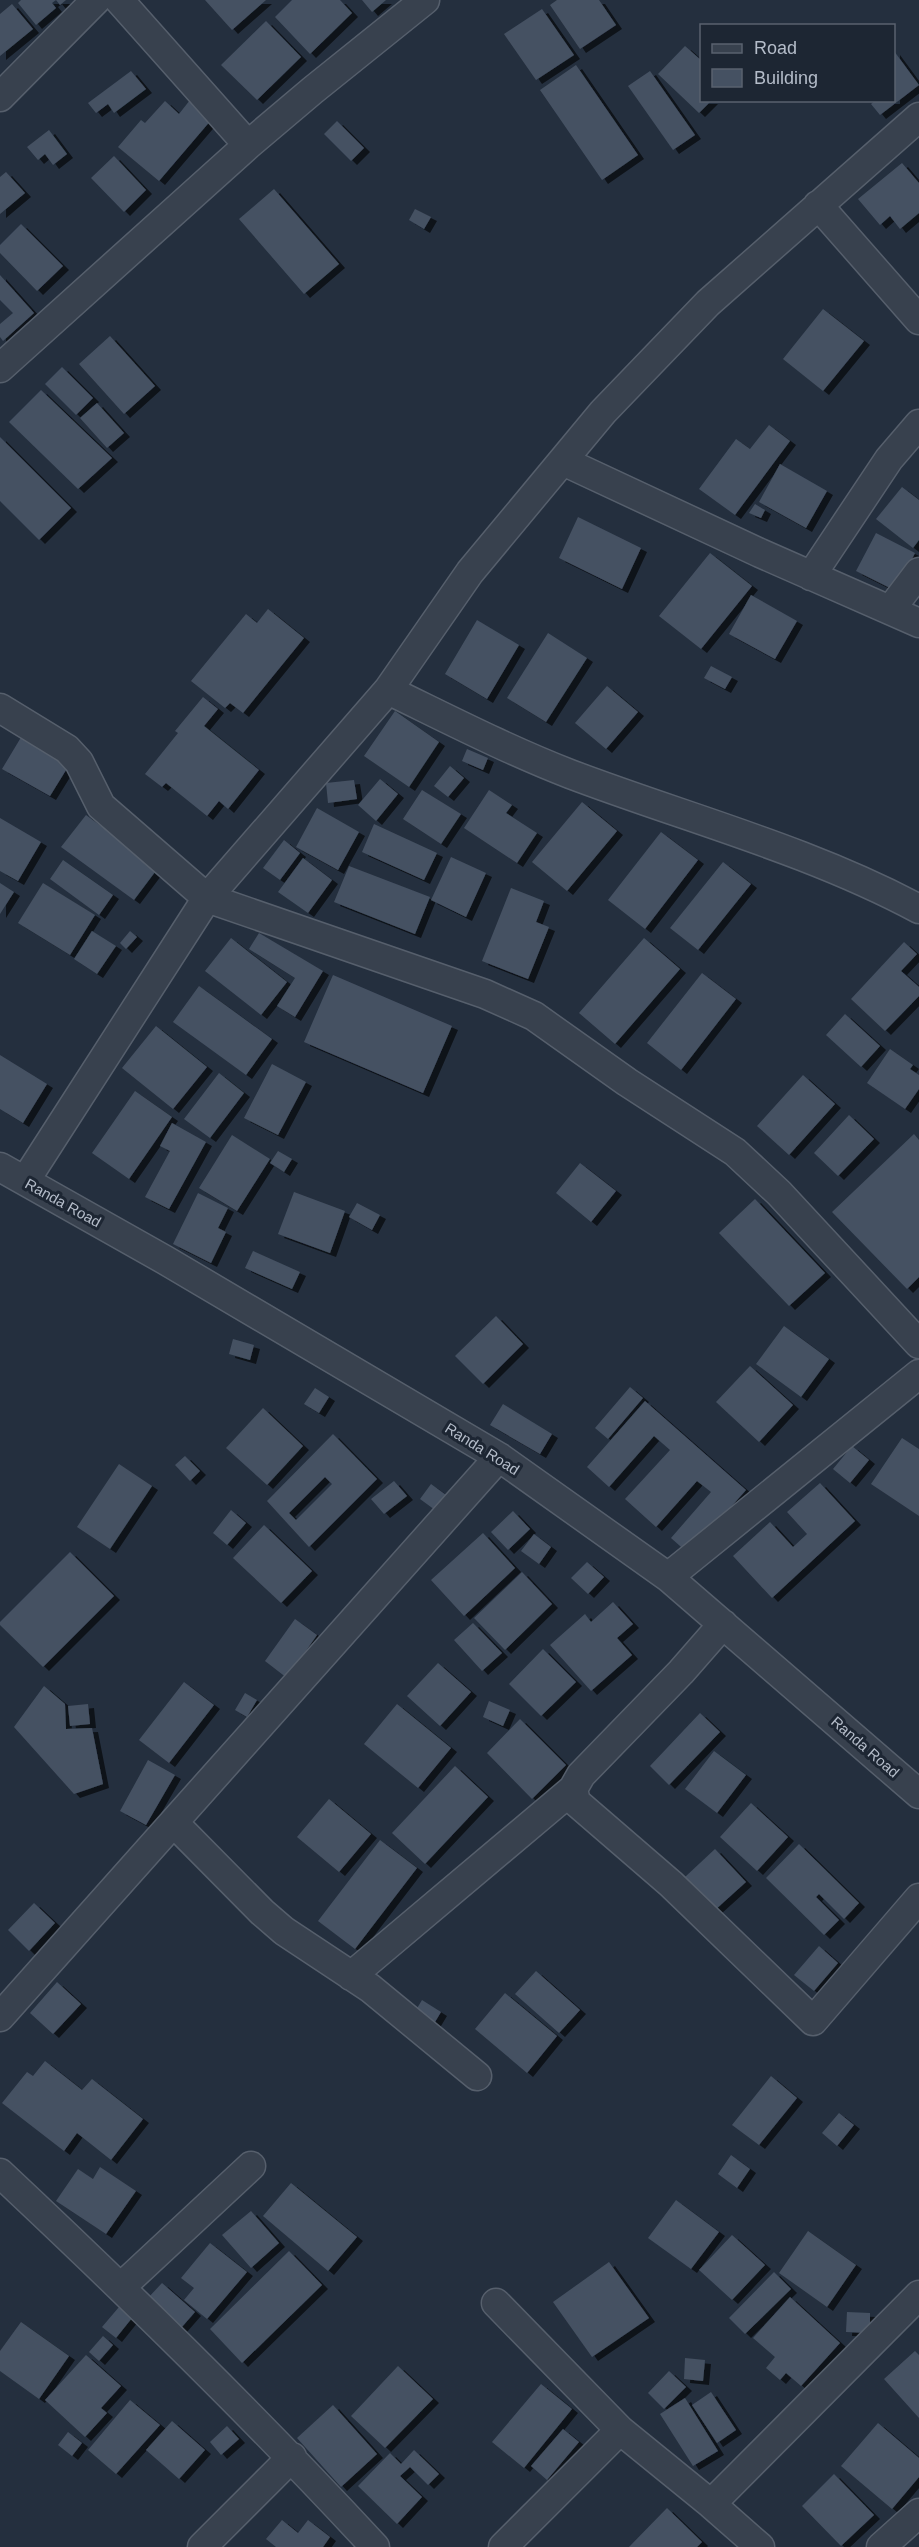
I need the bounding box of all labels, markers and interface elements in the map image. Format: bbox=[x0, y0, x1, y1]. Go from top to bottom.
legend bbox=[700, 24, 895, 102]
text: Road bbox=[754, 38, 797, 58]
text: Building bbox=[754, 68, 818, 88]
street label: Randa Road bbox=[22, 1175, 104, 1230]
street label: Randa Road bbox=[442, 1419, 522, 1478]
street label: Randa Road bbox=[828, 1713, 903, 1781]

